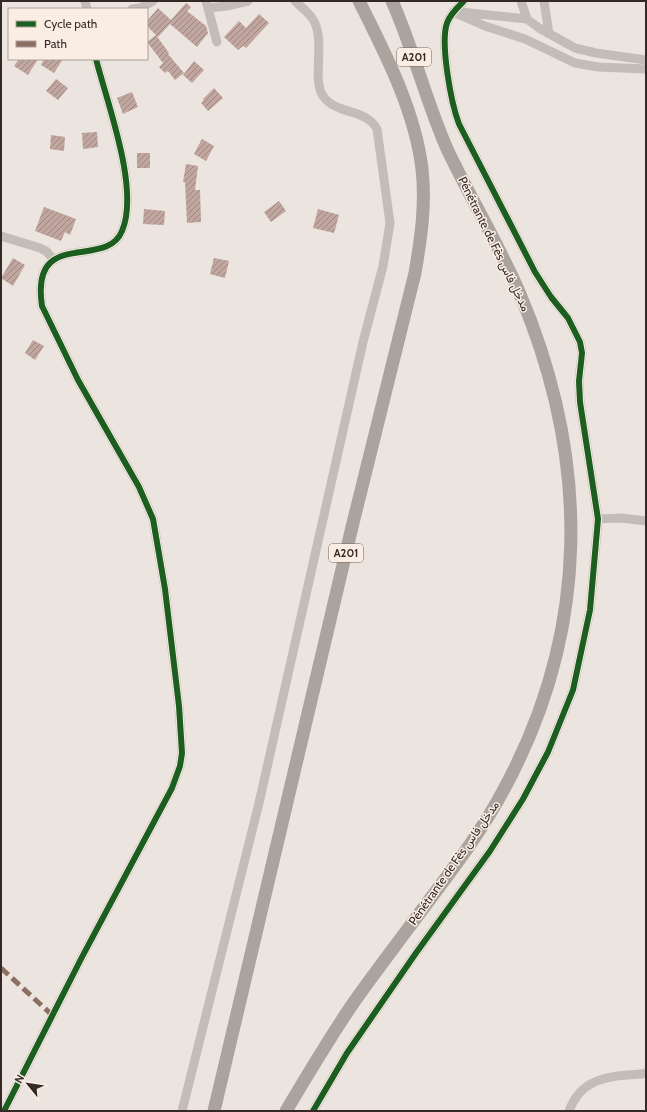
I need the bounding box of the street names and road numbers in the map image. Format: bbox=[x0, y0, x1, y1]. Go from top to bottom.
road number: A201 bbox=[397, 48, 431, 66]
street label: Pénétrante de Fès مدخل فاس bbox=[454, 174, 534, 314]
road number: A201 bbox=[329, 544, 363, 562]
street label: Pénétrante de Fès مدخل فاس bbox=[405, 798, 503, 928]

